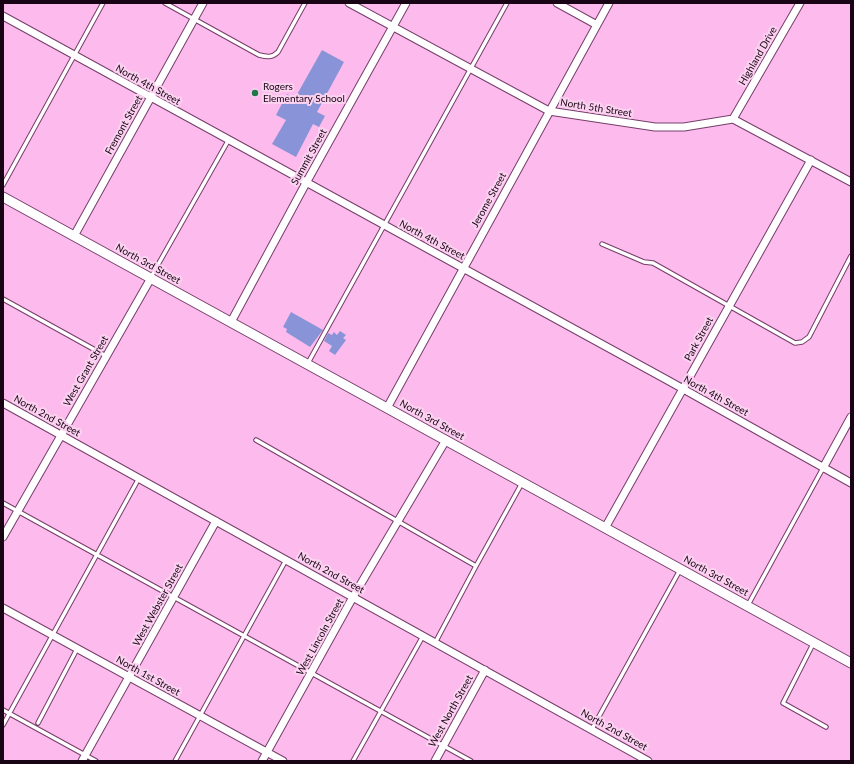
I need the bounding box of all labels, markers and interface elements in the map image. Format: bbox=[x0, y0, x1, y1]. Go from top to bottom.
street label: Highland Drive bbox=[736, 25, 780, 87]
street label: North 4th Street bbox=[113, 62, 183, 108]
place label: Rogers Elementary School bbox=[263, 81, 345, 104]
marker: Rogers Elementary School bbox=[250, 88, 260, 98]
street label: Fremont Street bbox=[103, 93, 145, 157]
street label: North 5th Street bbox=[559, 96, 633, 120]
street label: Summit Street bbox=[289, 127, 329, 187]
street label: Jerome Street bbox=[469, 170, 509, 230]
street label: North 4th Street bbox=[397, 218, 467, 262]
street label: North 3rd Street bbox=[113, 241, 183, 287]
street label: Park Street bbox=[682, 315, 716, 363]
street label: West Grant Street bbox=[61, 334, 111, 408]
street label: North 4th Street bbox=[681, 373, 751, 419]
street label: North 2nd Street bbox=[12, 393, 82, 439]
street label: North 3rd Street bbox=[397, 397, 467, 443]
street label: North 2nd Street bbox=[296, 550, 366, 596]
street label: North 3rd Street bbox=[681, 553, 751, 599]
street label: West Webster Street bbox=[130, 562, 186, 648]
street label: West Lincoln Street bbox=[294, 597, 346, 677]
street label: North 1st Street bbox=[114, 654, 182, 698]
street label: West North Street bbox=[426, 673, 476, 749]
street label: North 2nd Street bbox=[579, 707, 649, 753]

